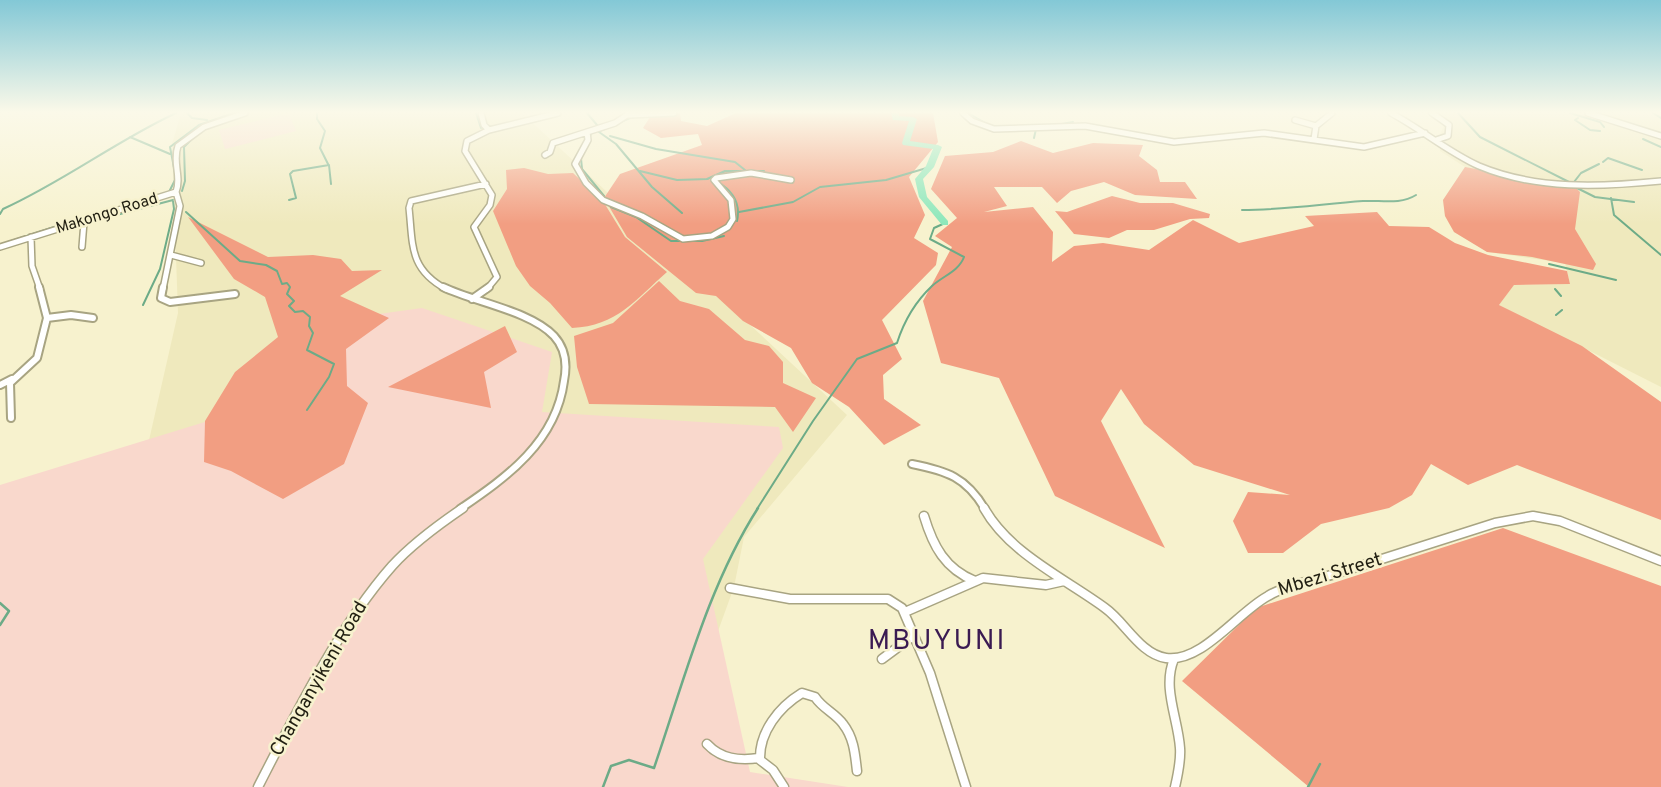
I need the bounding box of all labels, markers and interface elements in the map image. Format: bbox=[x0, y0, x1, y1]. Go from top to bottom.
street label: Makongo Road bbox=[54, 189, 160, 239]
street label: Mbezi Street bbox=[1275, 548, 1385, 602]
street label: Changanyikeni Road bbox=[265, 597, 373, 761]
district label: MBUYUNI bbox=[868, 624, 1006, 660]

